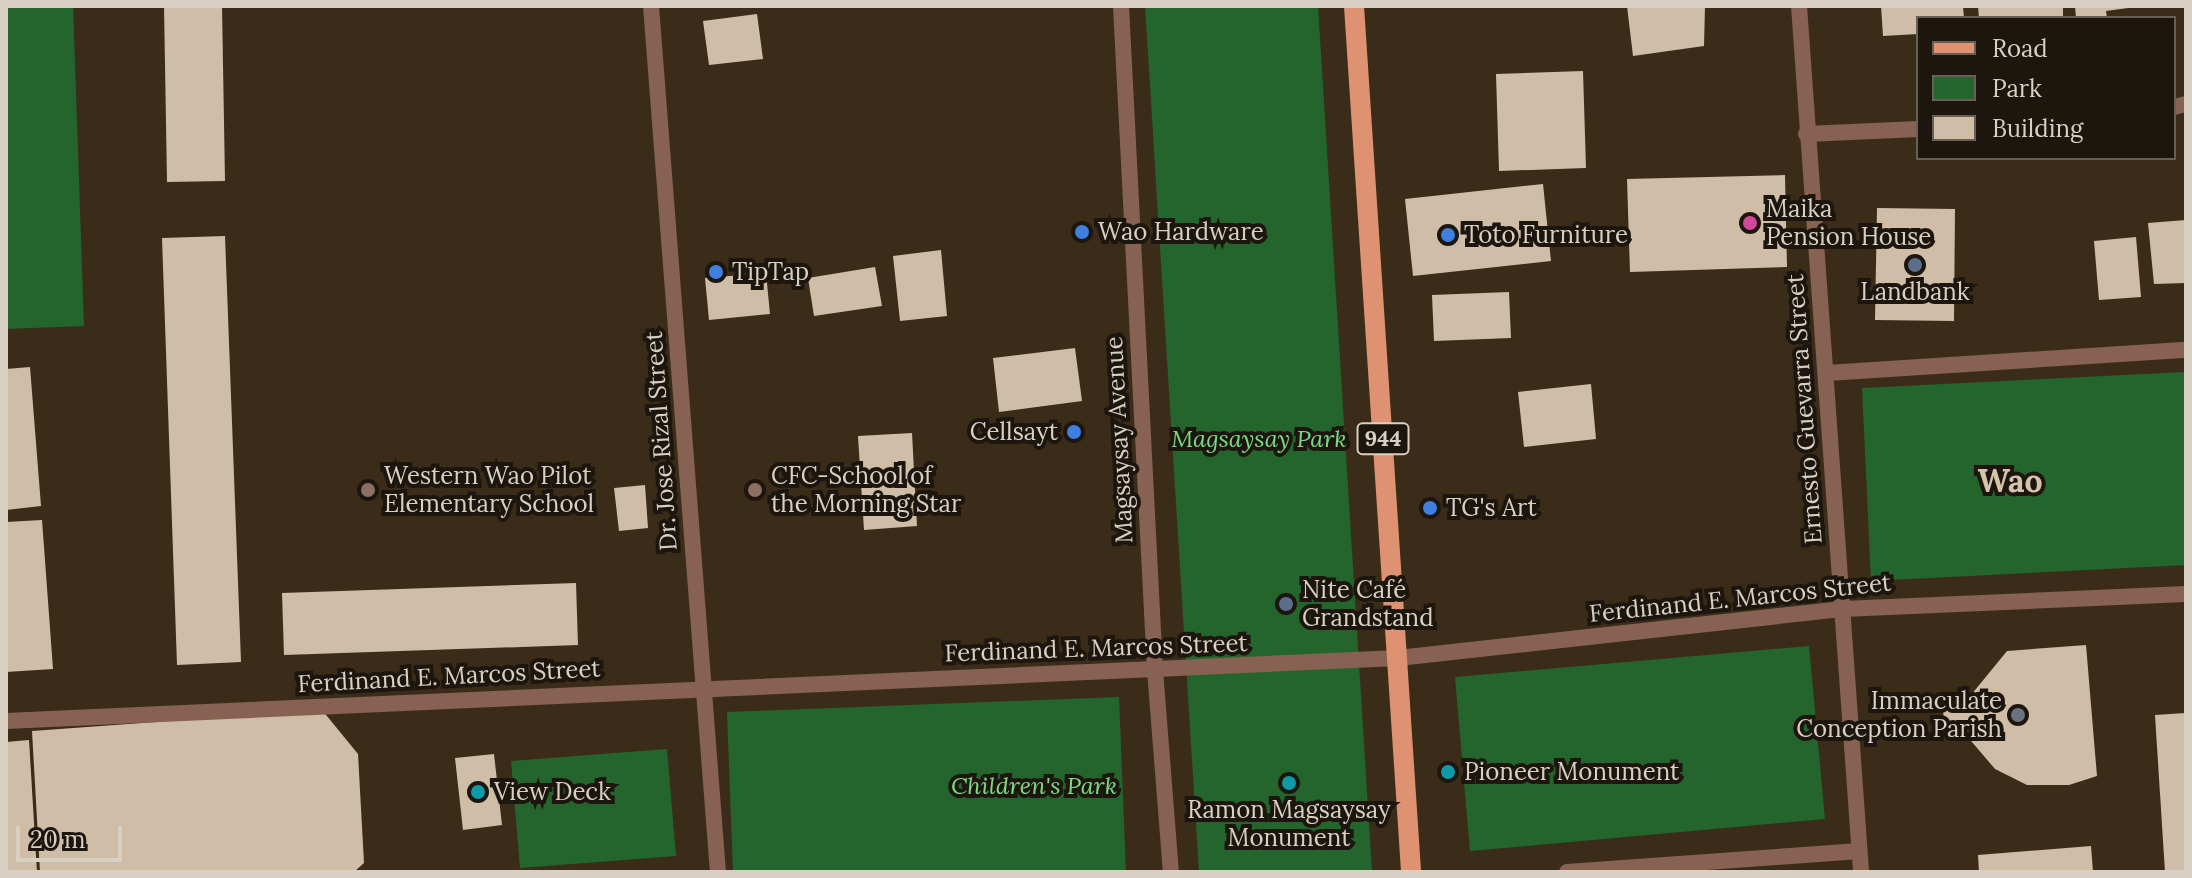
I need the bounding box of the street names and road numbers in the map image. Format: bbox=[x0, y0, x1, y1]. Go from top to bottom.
street label: Ernesto Guevarra Street bbox=[1780, 273, 1828, 545]
street label: Dr. Jose Rizal Street bbox=[639, 330, 683, 552]
street label: Magsaysay Avenue bbox=[1099, 336, 1139, 544]
road number: 944 bbox=[1355, 421, 1411, 457]
street label: Ferdinand E. Marcos Street bbox=[1588, 568, 1892, 628]
street label: Ferdinand E. Marcos Street bbox=[944, 628, 1248, 668]
street label: Ferdinand E. Marcos Street bbox=[297, 654, 601, 698]

